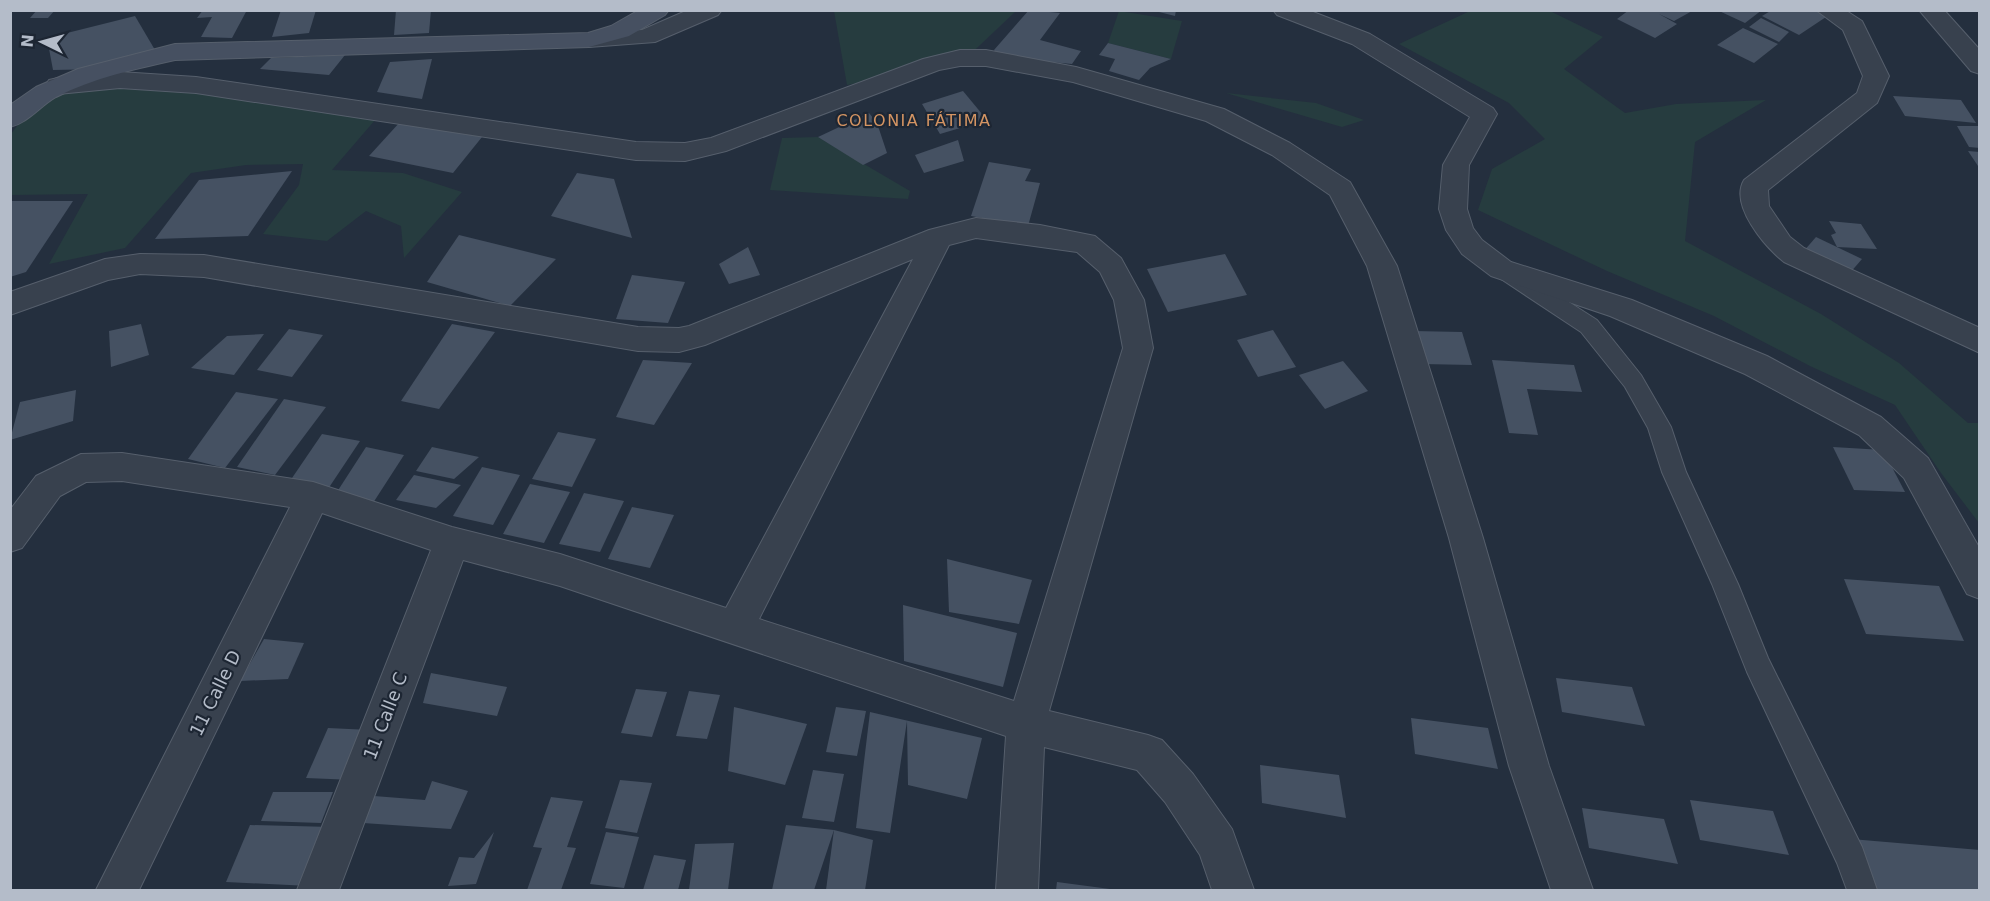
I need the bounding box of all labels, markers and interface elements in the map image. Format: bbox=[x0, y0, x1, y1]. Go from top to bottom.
north arrow bbox=[12, 12, 72, 72]
text: N bbox=[18, 33, 38, 48]
district label: COLONIA FÁTIMA bbox=[836, 111, 992, 130]
street label: 11 Calle D bbox=[185, 647, 245, 739]
street label: 11 Calle C bbox=[359, 669, 411, 763]

